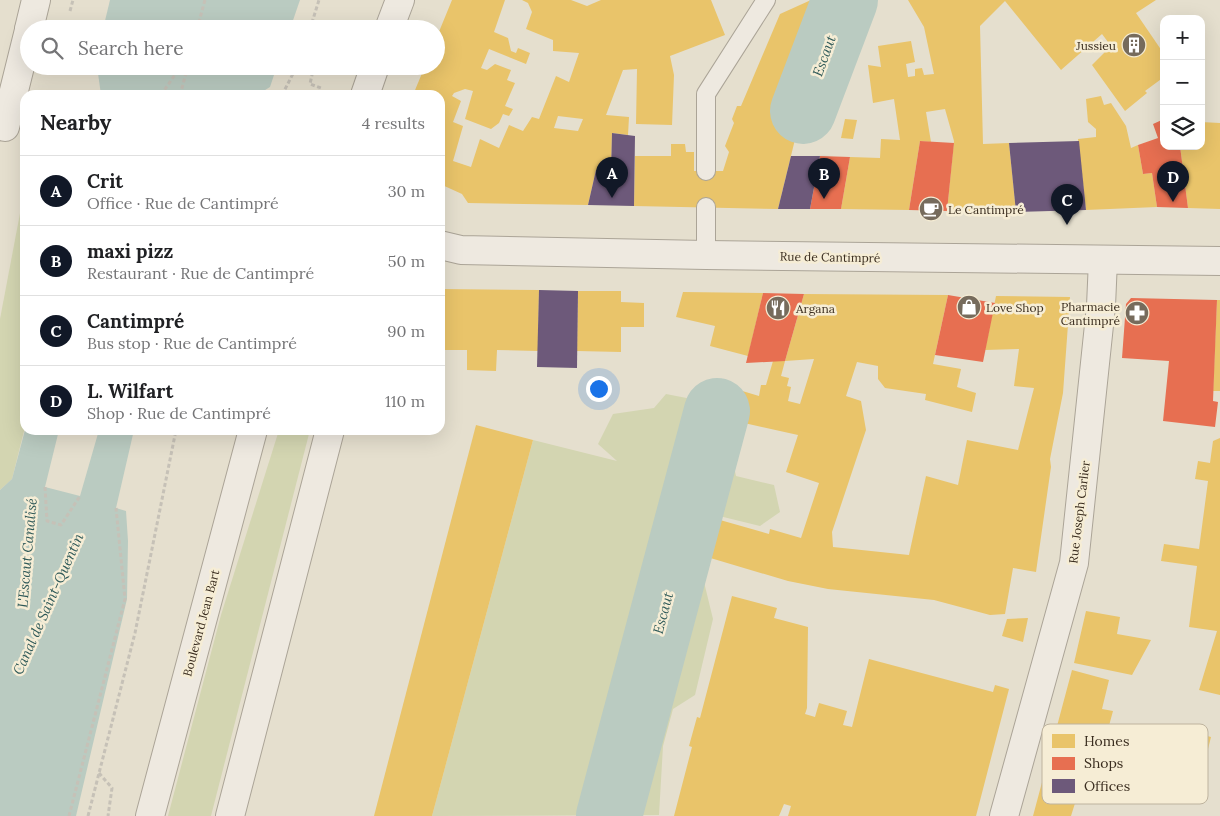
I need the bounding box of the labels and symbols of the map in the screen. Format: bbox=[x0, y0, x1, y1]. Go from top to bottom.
water label: Escaut bbox=[808, 32, 840, 79]
building icon: Jussieu bbox=[1121, 32, 1147, 58]
place label: Jussieu bbox=[1075, 38, 1116, 53]
pin: A bbox=[596, 157, 628, 198]
pin: B bbox=[808, 158, 840, 199]
pin: D bbox=[1157, 161, 1189, 202]
pin: C bbox=[1051, 184, 1083, 225]
cafe icon: Le Cantimpré bbox=[918, 196, 944, 222]
place label: Le Cantimpré bbox=[948, 202, 1024, 217]
street label: Rue de Cantimpré bbox=[780, 249, 881, 265]
shop icon: Love Shop bbox=[956, 294, 982, 320]
restaurant icon: Argana bbox=[765, 295, 791, 321]
place label: Pharmacie Cantimpré bbox=[1061, 299, 1120, 328]
place label: Love Shop bbox=[986, 300, 1044, 315]
pharmacy icon: Pharmacie Cantimpré bbox=[1124, 300, 1150, 326]
place label: Argana bbox=[795, 301, 835, 316]
your location bbox=[586, 376, 612, 402]
street label: Rue Joseph Carlier bbox=[1065, 459, 1093, 564]
water label: L'Escaut Canalisé bbox=[13, 497, 41, 609]
water label: Canal de Saint-Quentin bbox=[9, 530, 87, 677]
street label: Boulevard Jean Bart bbox=[180, 568, 223, 678]
water label: Escaut bbox=[649, 589, 677, 636]
legend bbox=[1042, 724, 1208, 804]
text: Homes bbox=[1084, 732, 1129, 750]
text: Shops bbox=[1084, 754, 1123, 772]
text: Offices bbox=[1084, 777, 1130, 795]

